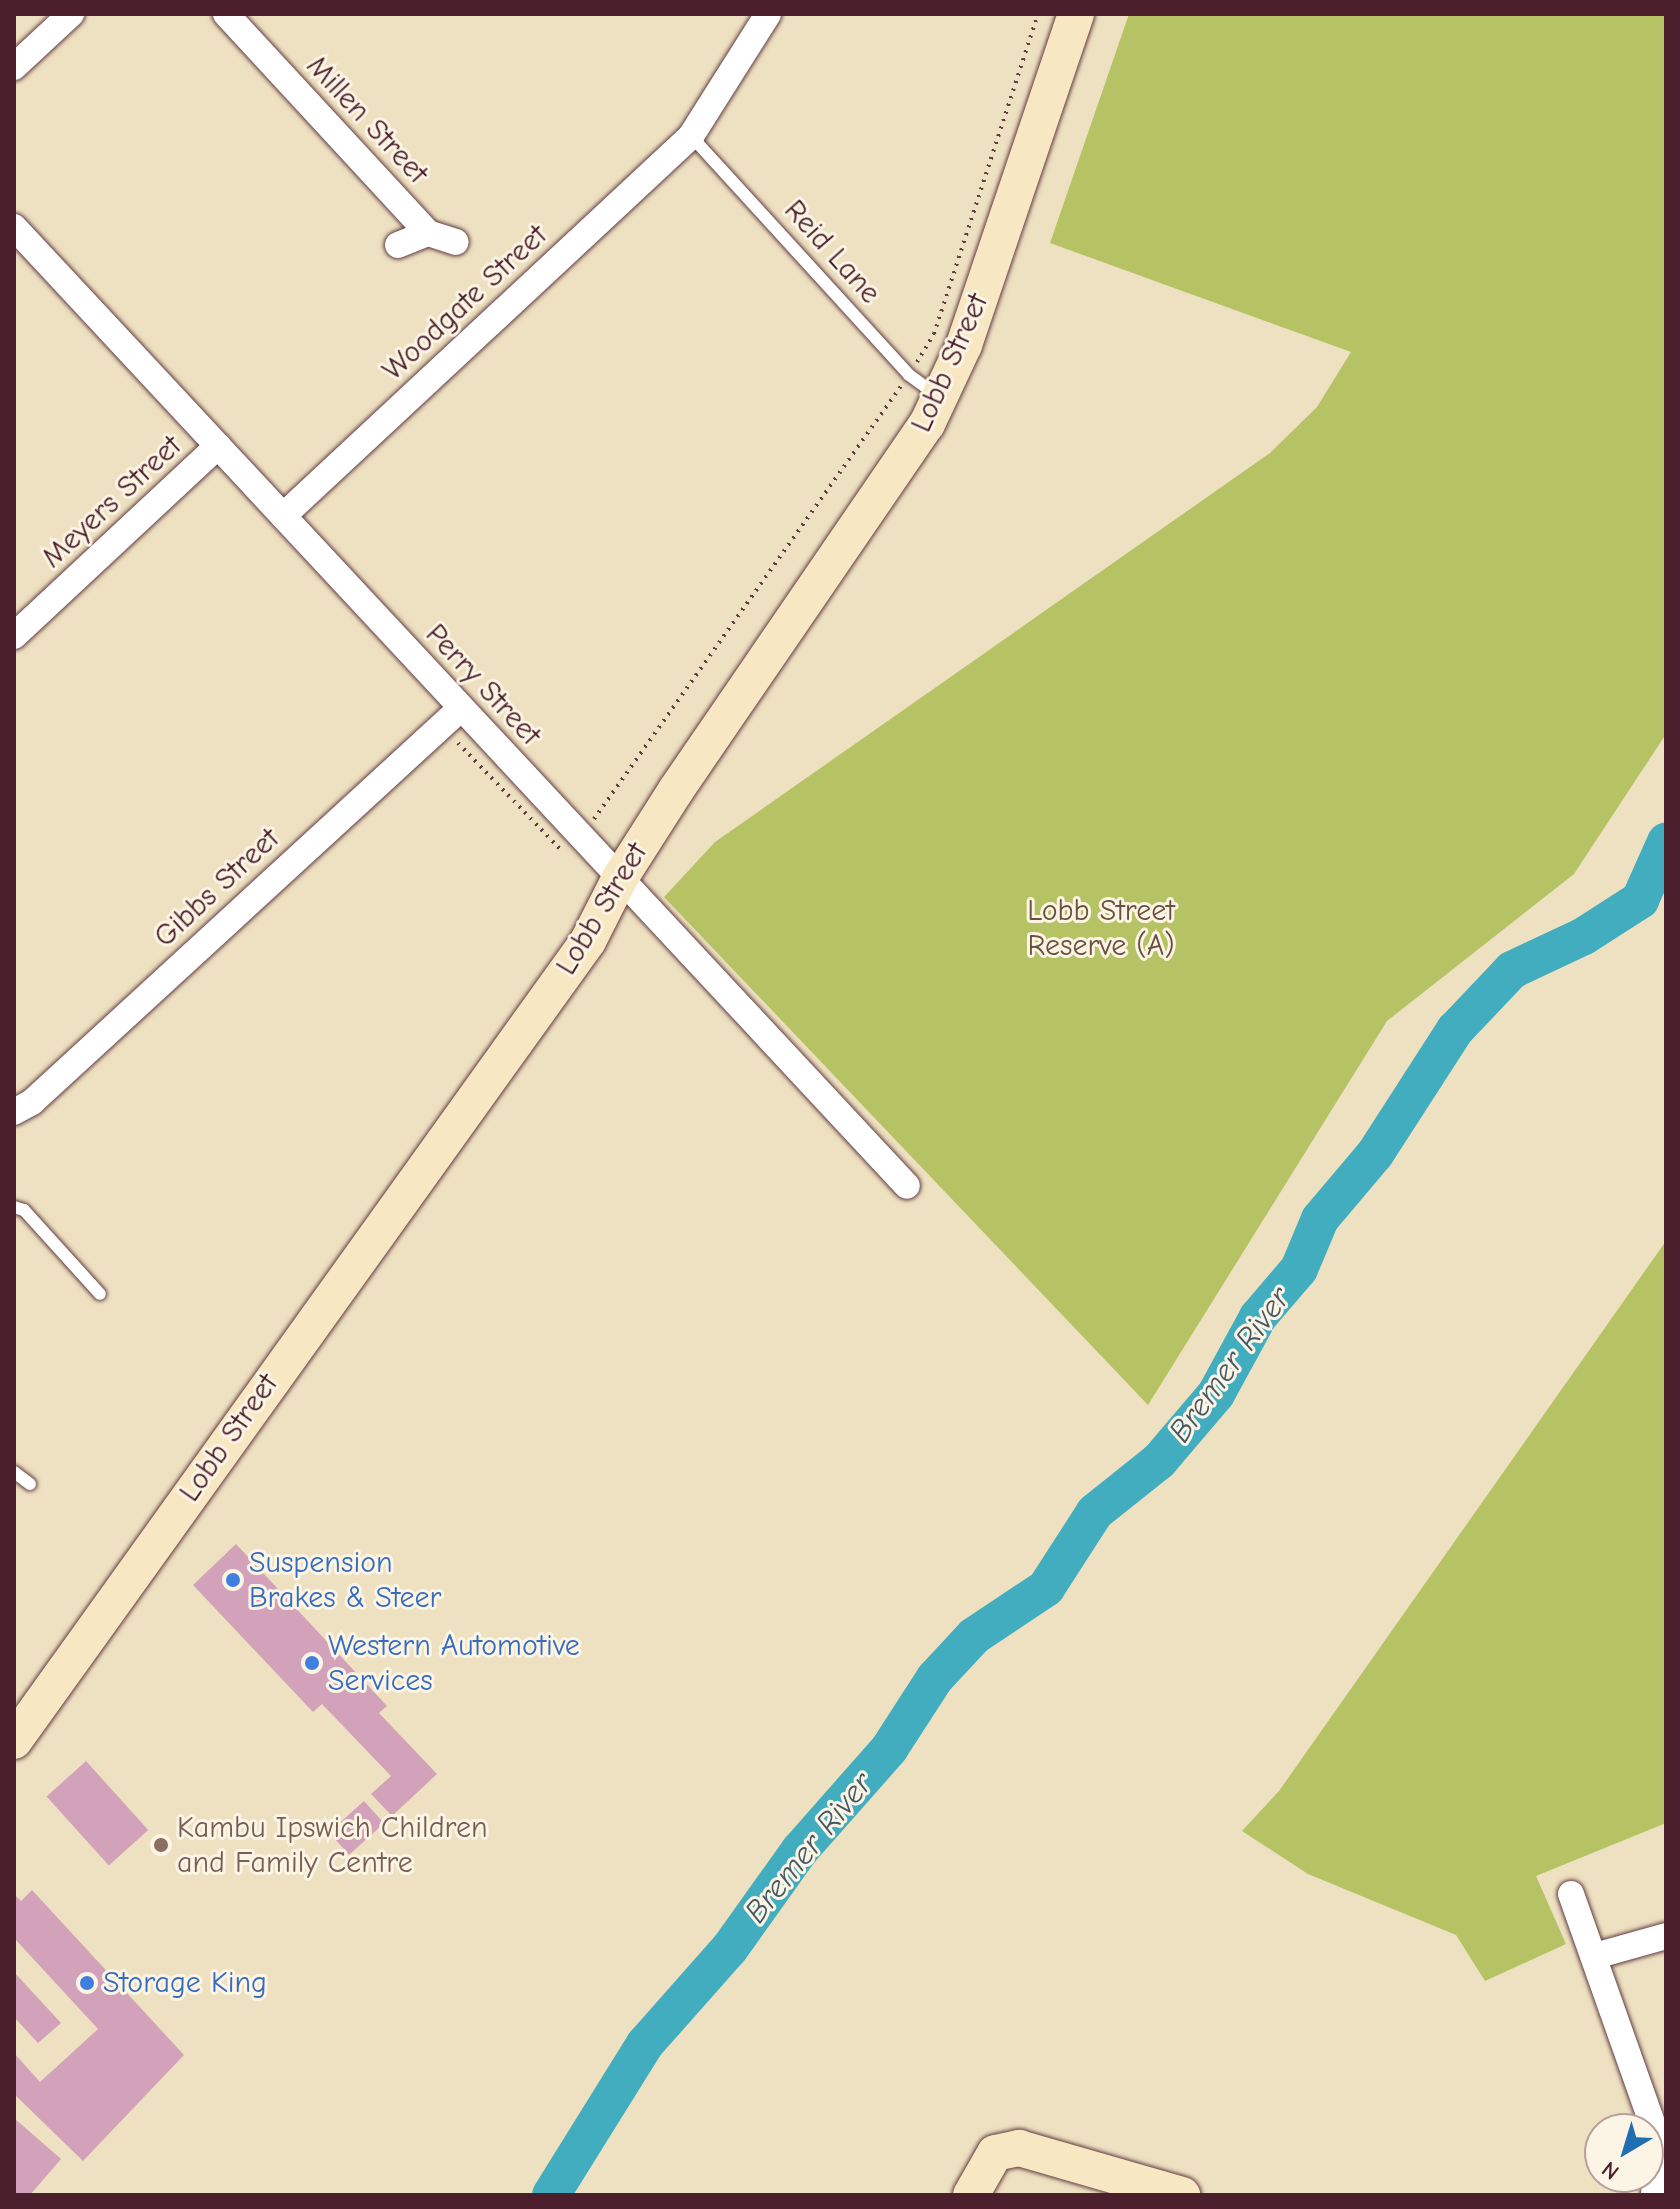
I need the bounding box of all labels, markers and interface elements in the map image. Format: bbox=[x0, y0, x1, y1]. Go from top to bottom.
street label: Millen Street bbox=[299, 49, 435, 191]
street label: Reid Lane bbox=[776, 193, 888, 311]
street label: Woodgate Street bbox=[375, 218, 555, 388]
street label: Lobb Street bbox=[904, 288, 996, 438]
street label: Meyers Street bbox=[35, 428, 189, 576]
street label: Perry Street bbox=[418, 617, 548, 753]
street label: Gibbs Street bbox=[147, 821, 287, 955]
street label: Lobb Street bbox=[549, 836, 655, 982]
park label: Lobb Street Reserve (A) bbox=[1027, 893, 1175, 964]
water label: Bremer River bbox=[1161, 1280, 1299, 1450]
street label: Lobb Street bbox=[172, 1367, 286, 1509]
place label: Suspension Brakes & Steer bbox=[249, 1545, 441, 1616]
marker: Suspension Brakes & Steer bbox=[224, 1571, 242, 1589]
place label: Western Automotive Services bbox=[328, 1628, 580, 1698]
marker: Western Automotive Services bbox=[303, 1654, 321, 1672]
water label: Bremer River bbox=[737, 1765, 881, 1931]
place label: Kambu Ipswich Children and Family Centre bbox=[177, 1810, 487, 1880]
marker: Kambu Ipswich Children and Family Centre bbox=[152, 1836, 170, 1854]
place label: Storage King bbox=[103, 1965, 267, 2001]
marker: Storage King bbox=[78, 1974, 96, 1992]
north arrow bbox=[1584, 2113, 1664, 2193]
text: N bbox=[1597, 2156, 1624, 2185]

